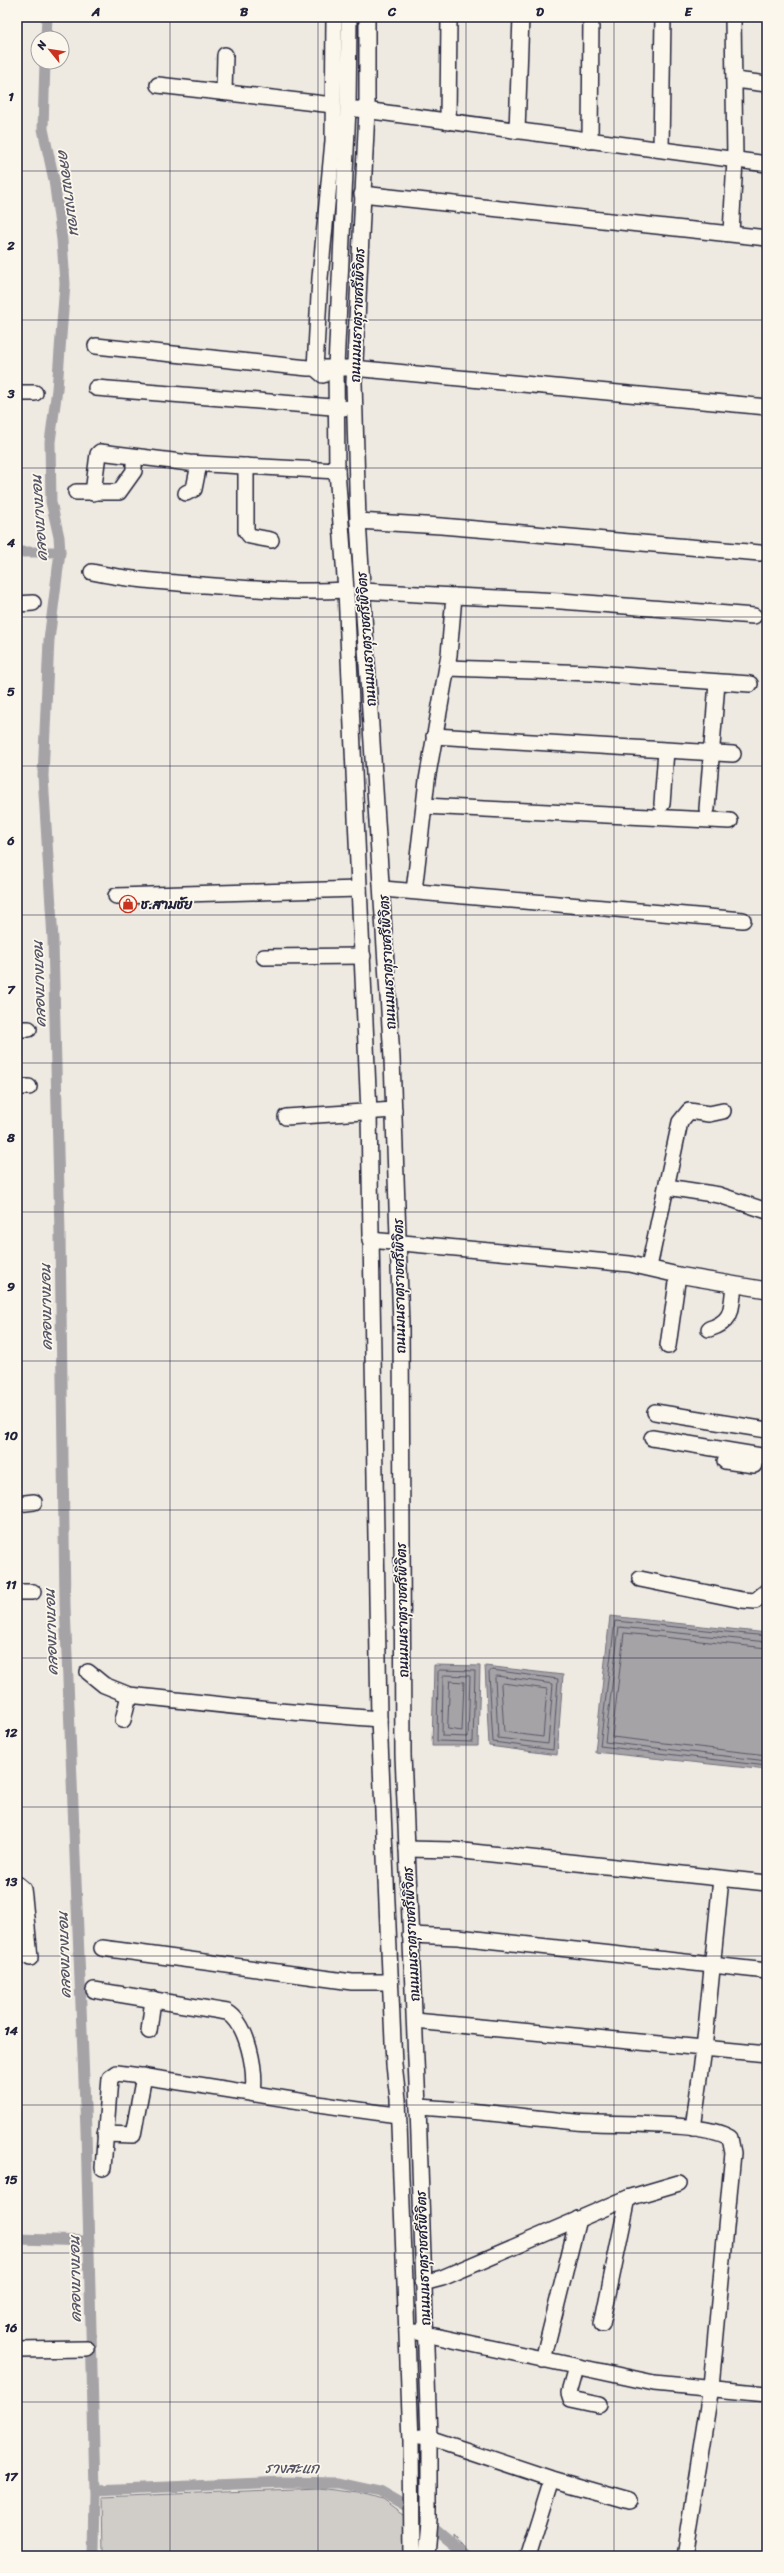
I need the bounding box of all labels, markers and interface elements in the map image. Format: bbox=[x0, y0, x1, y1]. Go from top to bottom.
text: A bbox=[91, 0, 100, 23]
text: B bbox=[240, 0, 249, 23]
text: C bbox=[387, 0, 397, 23]
text: D bbox=[536, 0, 544, 23]
text: E bbox=[684, 0, 693, 23]
north arrow bbox=[30, 30, 70, 70]
text: N bbox=[31, 37, 52, 54]
text: 1 bbox=[8, 85, 14, 108]
water label: คลองบางบอน bbox=[50, 147, 88, 238]
text: 2 bbox=[6, 234, 15, 257]
street label: ถนนมนธาตุราชศรีพิจิตร bbox=[343, 246, 372, 383]
text: 3 bbox=[6, 382, 15, 405]
water label: คลองบางบอน bbox=[23, 473, 55, 562]
text: 4 bbox=[6, 531, 16, 554]
street label: ถนนมนธาตุราชศรีพิจิตร bbox=[349, 570, 384, 707]
text: 5 bbox=[7, 680, 15, 703]
text: 6 bbox=[6, 829, 15, 852]
place label: ช.สามชัย bbox=[141, 892, 193, 917]
street label: ถนนมนธาตุราชศรีพิจิตร bbox=[371, 893, 404, 1030]
shop icon: ช.สามชัย bbox=[118, 894, 138, 914]
water label: คลองบางบอน bbox=[24, 939, 53, 1028]
text: 7 bbox=[7, 978, 16, 1001]
text: 8 bbox=[6, 1126, 15, 1149]
street label: ถนนมนธาตุราชศรีพิจิตร bbox=[386, 1217, 413, 1354]
water label: คลองบางบอน bbox=[32, 1262, 60, 1350]
text: 9 bbox=[7, 1275, 15, 1298]
text: 10 bbox=[4, 1424, 18, 1447]
street label: ถนนมนธาตุราชศรีพิจิตร bbox=[389, 1541, 416, 1678]
text: 11 bbox=[5, 1573, 17, 1596]
water label: คลองบางบอน bbox=[36, 1587, 65, 1676]
text: 12 bbox=[4, 1721, 18, 1744]
street label: ถนนมนธาตุราชศรีพิจิตร bbox=[395, 1865, 428, 2002]
text: 13 bbox=[5, 1870, 18, 1893]
water label: คลองบางบอน bbox=[49, 1910, 78, 1999]
text: 14 bbox=[4, 2019, 19, 2042]
text: 15 bbox=[4, 2168, 18, 2191]
street label: ถนนมนธาตุราชศรีพิจิตร bbox=[409, 2189, 438, 2326]
water label: คลองบางบอน bbox=[61, 2234, 89, 2322]
text: 16 bbox=[5, 2316, 18, 2339]
water label: รางสะแก bbox=[265, 2455, 320, 2481]
text: 17 bbox=[4, 2465, 19, 2488]

